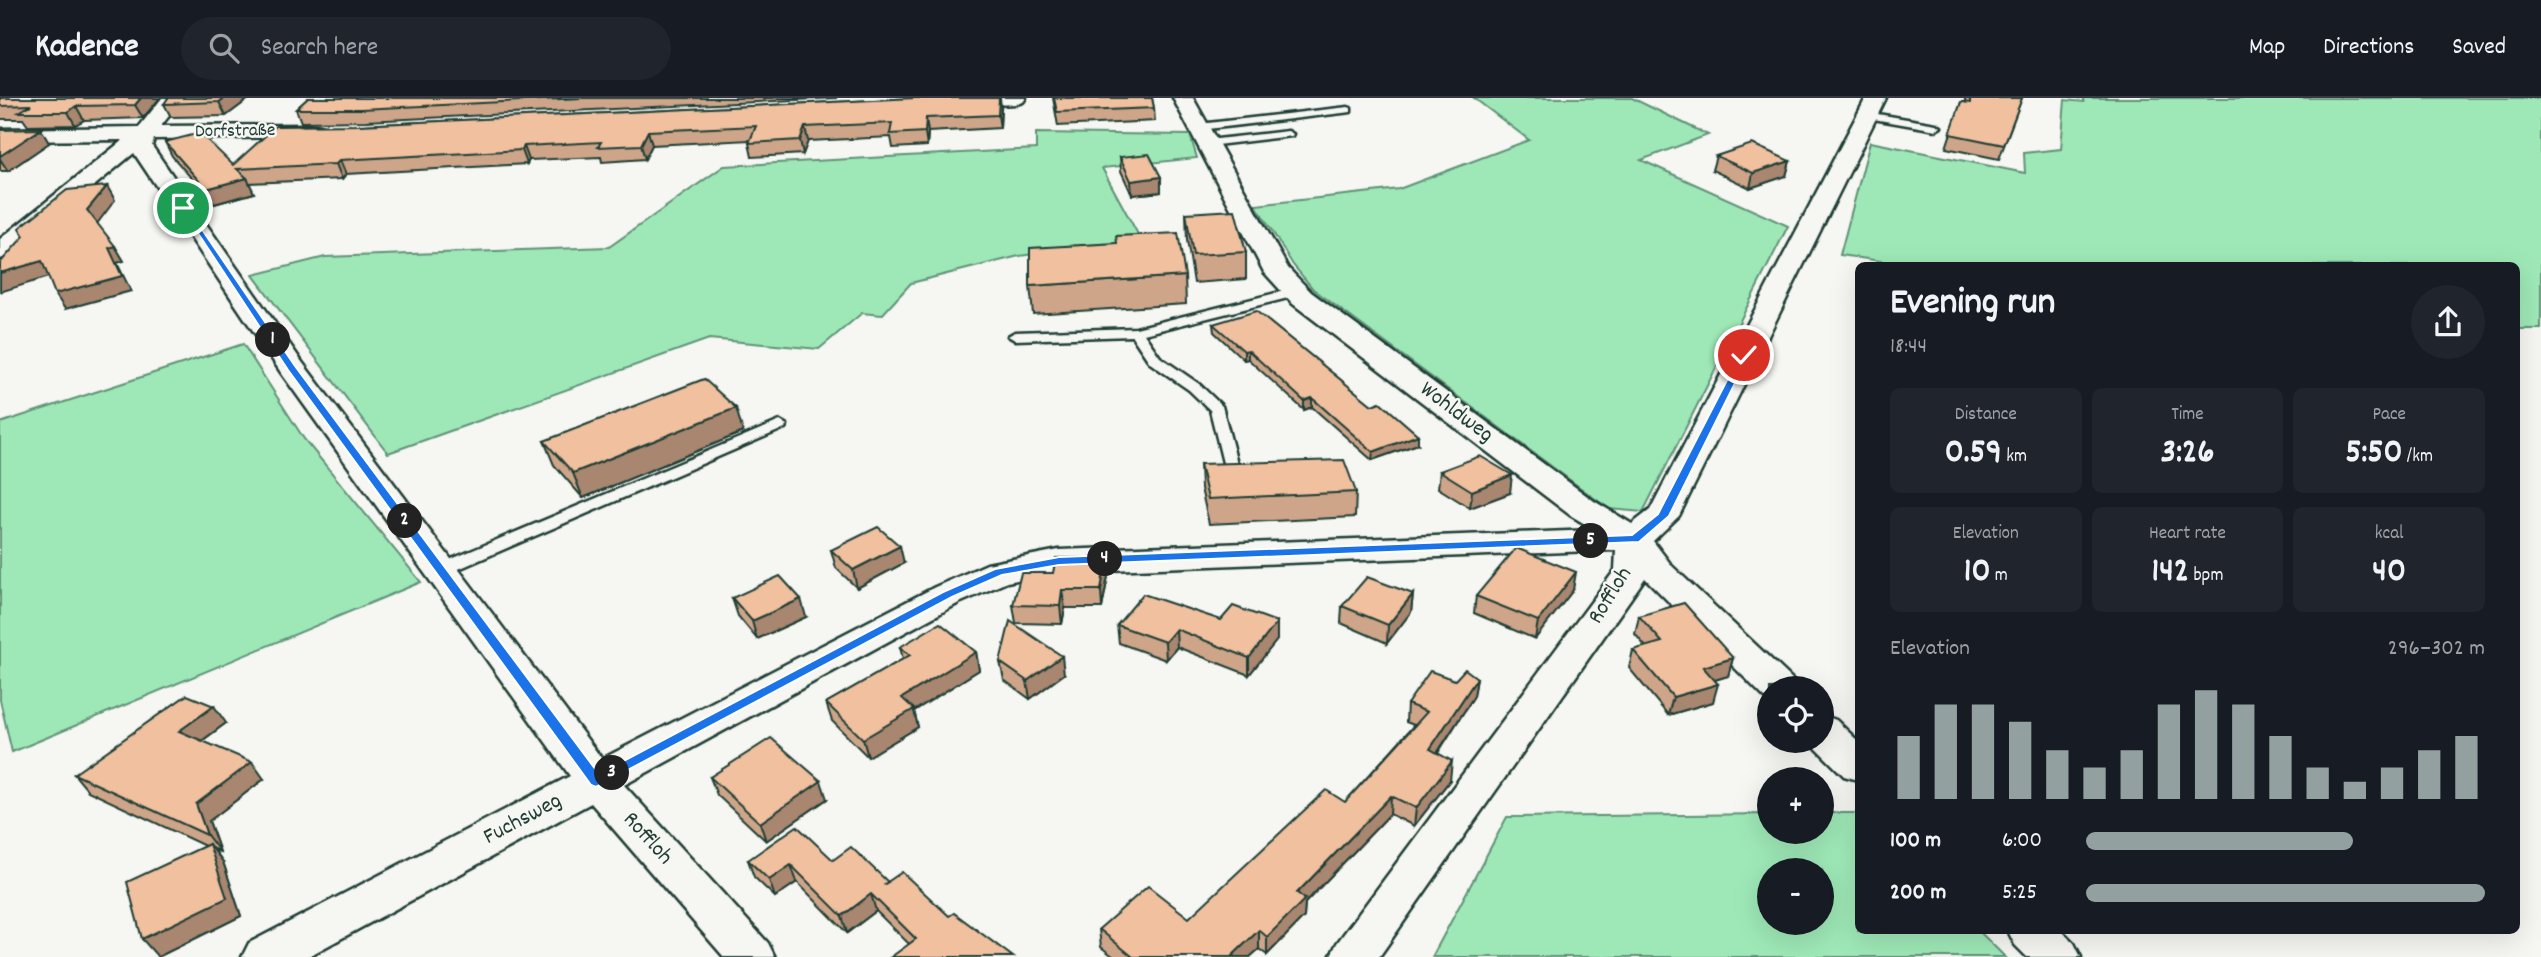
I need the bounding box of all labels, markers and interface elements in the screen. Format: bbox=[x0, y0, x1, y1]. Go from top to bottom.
search box bbox=[181, 17, 671, 80]
text: Kadence bbox=[35, 25, 139, 72]
icon: search bbox=[205, 29, 243, 67]
text: Search here bbox=[261, 30, 378, 67]
text: Map bbox=[2249, 31, 2285, 65]
text: Directions bbox=[2323, 31, 2414, 65]
text: Saved bbox=[2452, 31, 2506, 65]
street label: Dorfstraße bbox=[195, 118, 275, 146]
pin bbox=[153, 178, 213, 238]
icon: arrive bbox=[164, 189, 202, 227]
text: Evening run bbox=[1890, 277, 2055, 332]
button: share bbox=[2411, 285, 2485, 359]
pin: 1 bbox=[256, 322, 290, 358]
pin bbox=[1714, 325, 1774, 385]
text: 1 bbox=[270, 326, 275, 353]
text: 18:44 bbox=[1890, 331, 1927, 364]
icon: check bbox=[1725, 336, 1763, 374]
street label: Wohldweg bbox=[1412, 374, 1500, 452]
text: Distance bbox=[1955, 402, 2017, 429]
text: Time bbox=[2171, 402, 2204, 429]
text: Pace bbox=[2372, 402, 2406, 429]
text: 0.59 bbox=[1945, 429, 2002, 479]
text: 3:26 bbox=[2161, 429, 2214, 479]
text: 5:50 bbox=[2345, 429, 2403, 479]
text: km bbox=[2002, 444, 2027, 471]
text: /km bbox=[2403, 444, 2433, 471]
pin: 2 bbox=[388, 504, 422, 538]
text: 2 bbox=[400, 507, 409, 534]
text: Elevation bbox=[1953, 521, 2019, 548]
text: Heart rate bbox=[2149, 521, 2226, 548]
text: kcal bbox=[2375, 521, 2404, 548]
pin: 5 bbox=[1574, 524, 1608, 558]
text: 5 bbox=[1586, 527, 1595, 554]
pin: 4 bbox=[1088, 542, 1122, 576]
text: 4 bbox=[1101, 545, 1108, 572]
text: 10 bbox=[1964, 548, 1991, 598]
text: 142 bbox=[2152, 548, 2189, 598]
text: 40 bbox=[2372, 548, 2406, 598]
street label: Roffloh bbox=[1581, 561, 1641, 631]
text: m bbox=[1991, 563, 2008, 590]
text: bpm bbox=[2189, 563, 2223, 590]
text: Elevation bbox=[1890, 633, 1970, 666]
text: 296–302 m bbox=[2388, 633, 2485, 666]
map controls bbox=[1757, 676, 1834, 935]
button: locate bbox=[1757, 676, 1834, 753]
pin: 3 bbox=[594, 756, 630, 790]
text: 3 bbox=[607, 759, 616, 786]
button: + bbox=[1757, 767, 1834, 844]
street label: Fuchsweg bbox=[478, 786, 568, 854]
street label: Roffloh bbox=[614, 805, 680, 873]
text: 100 m bbox=[1890, 825, 1941, 858]
text: 6:00 bbox=[2002, 825, 2042, 858]
button: − bbox=[1757, 858, 1834, 935]
text: 200 m bbox=[1890, 877, 1946, 910]
text: 5:25 bbox=[2002, 877, 2037, 910]

